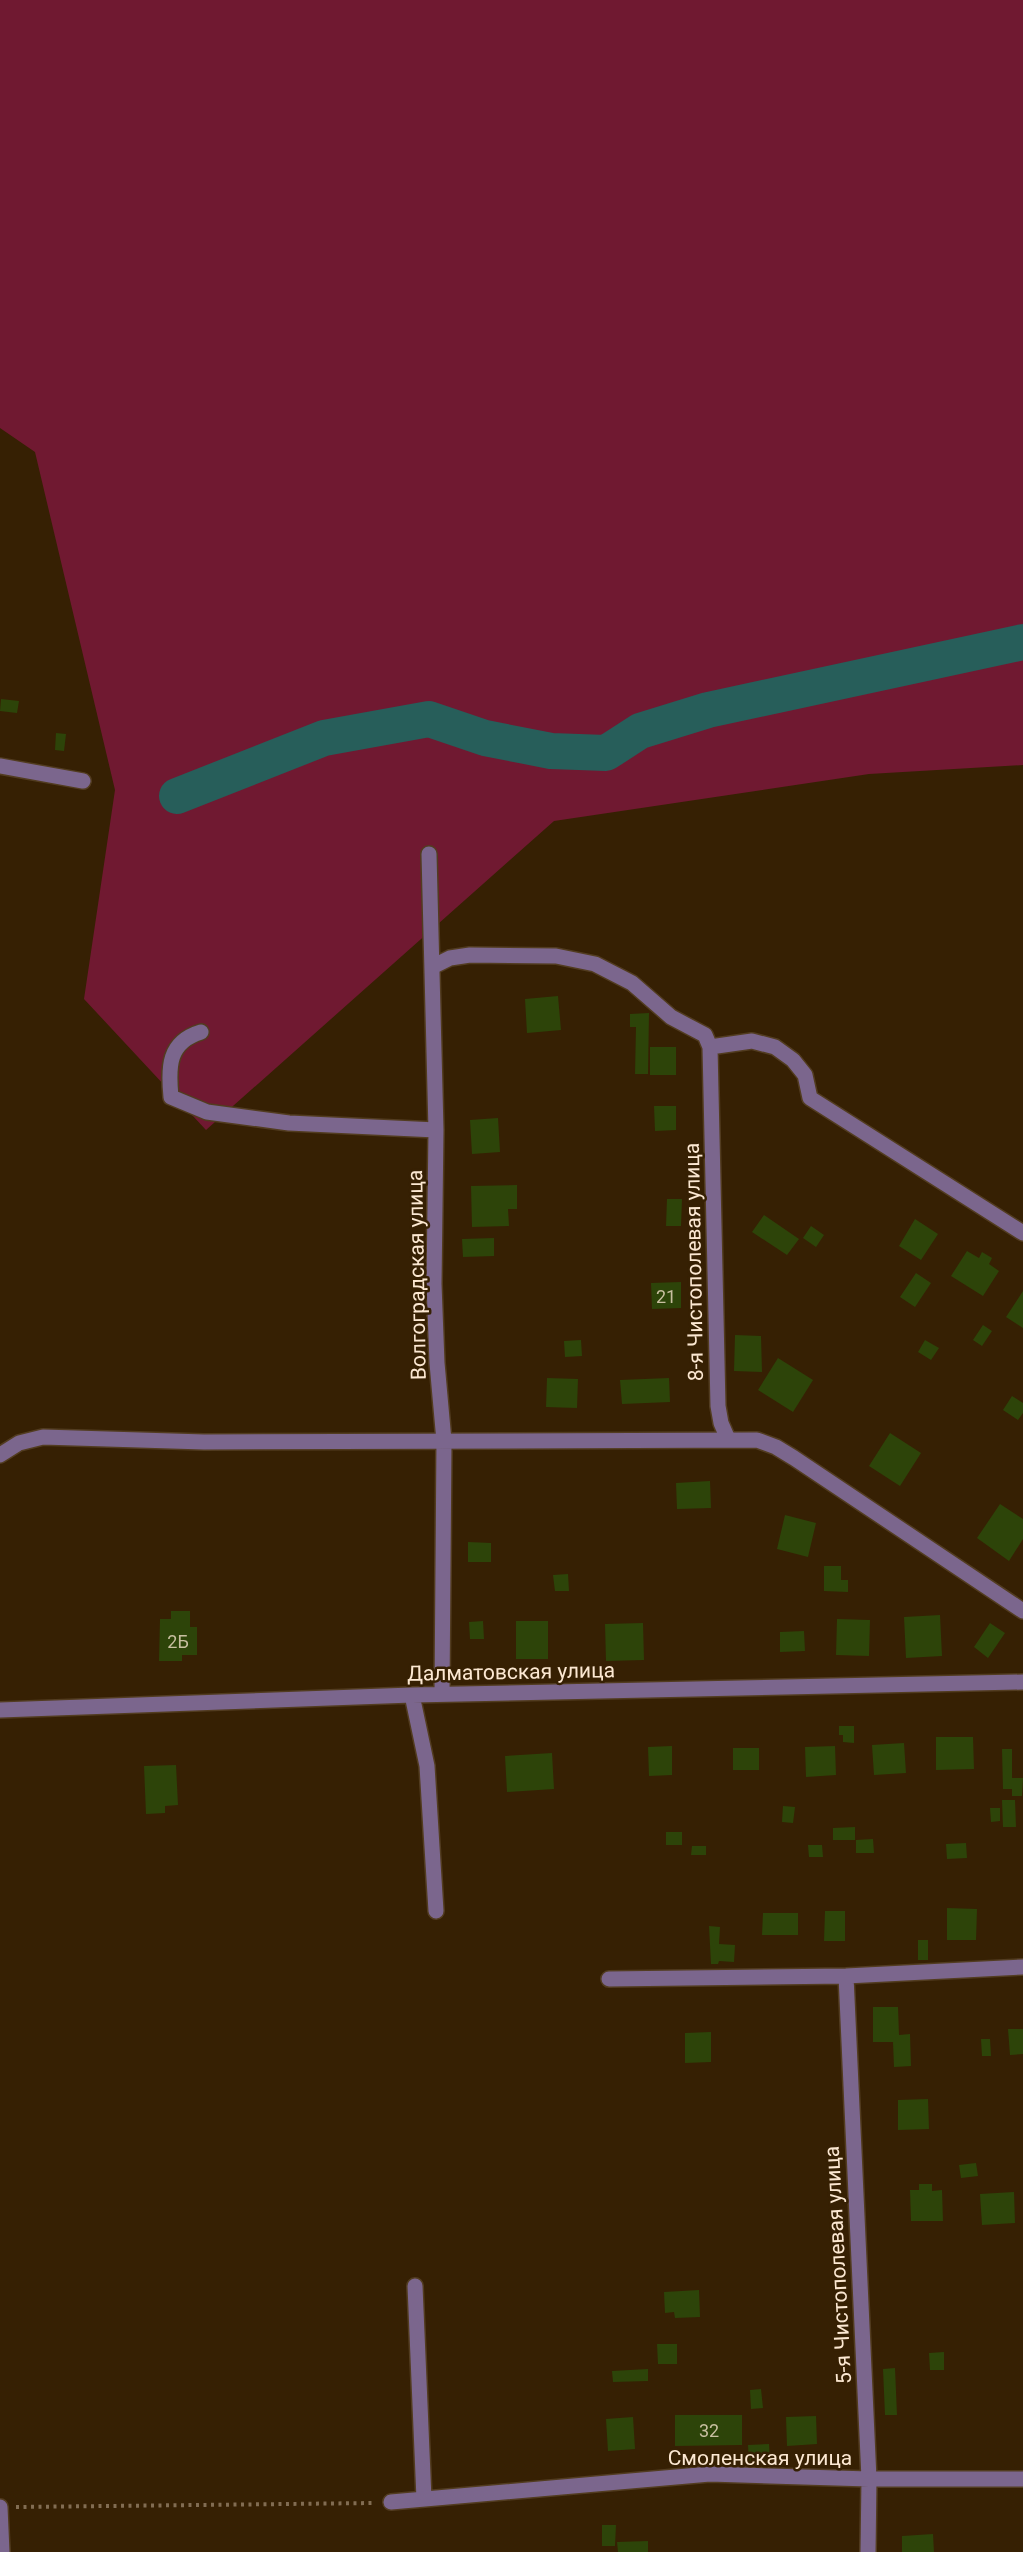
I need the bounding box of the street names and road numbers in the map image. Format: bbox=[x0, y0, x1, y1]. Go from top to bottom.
street label: 8-я Чистополевая улица bbox=[680, 1143, 708, 1381]
street label: Волгоградская улица bbox=[403, 1170, 431, 1380]
street label: Далматовская улица bbox=[407, 1658, 615, 1686]
street label: 5-я Чистополевая улица bbox=[820, 2145, 856, 2385]
street label: Смоленская улица bbox=[668, 2446, 852, 2470]

